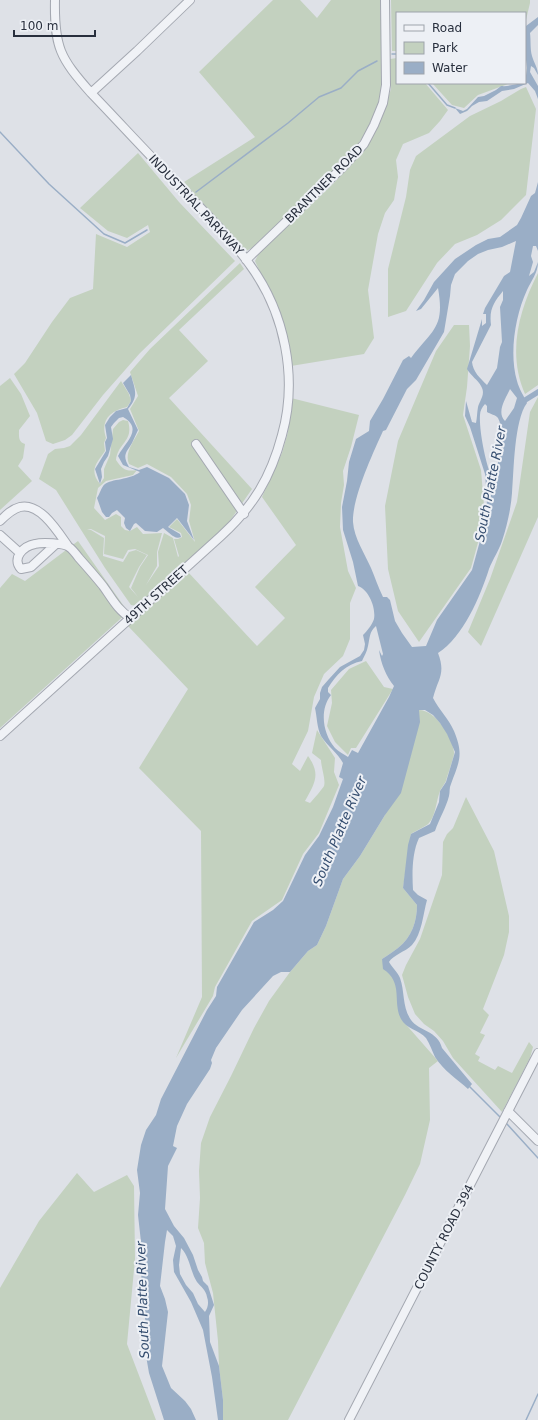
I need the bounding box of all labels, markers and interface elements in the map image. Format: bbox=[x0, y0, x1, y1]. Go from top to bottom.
scale bar bbox=[14, 12, 95, 38]
legend bbox=[396, 12, 526, 84]
text: 100 m bbox=[20, 19, 58, 33]
text: Road bbox=[432, 21, 462, 35]
text: Park bbox=[432, 41, 458, 55]
text: Water bbox=[432, 61, 468, 75]
street label: BRANTNER ROAD bbox=[282, 142, 366, 226]
street label: INDUSTRIAL PARKWAY bbox=[146, 152, 247, 259]
water label: South Platte River bbox=[472, 423, 509, 543]
street label: 49TH STREET bbox=[121, 562, 191, 627]
water label: South Platte River bbox=[310, 773, 370, 888]
street label: COUNTY ROAD 394 bbox=[411, 1182, 477, 1292]
water label: South Platte River bbox=[133, 1239, 152, 1359]

